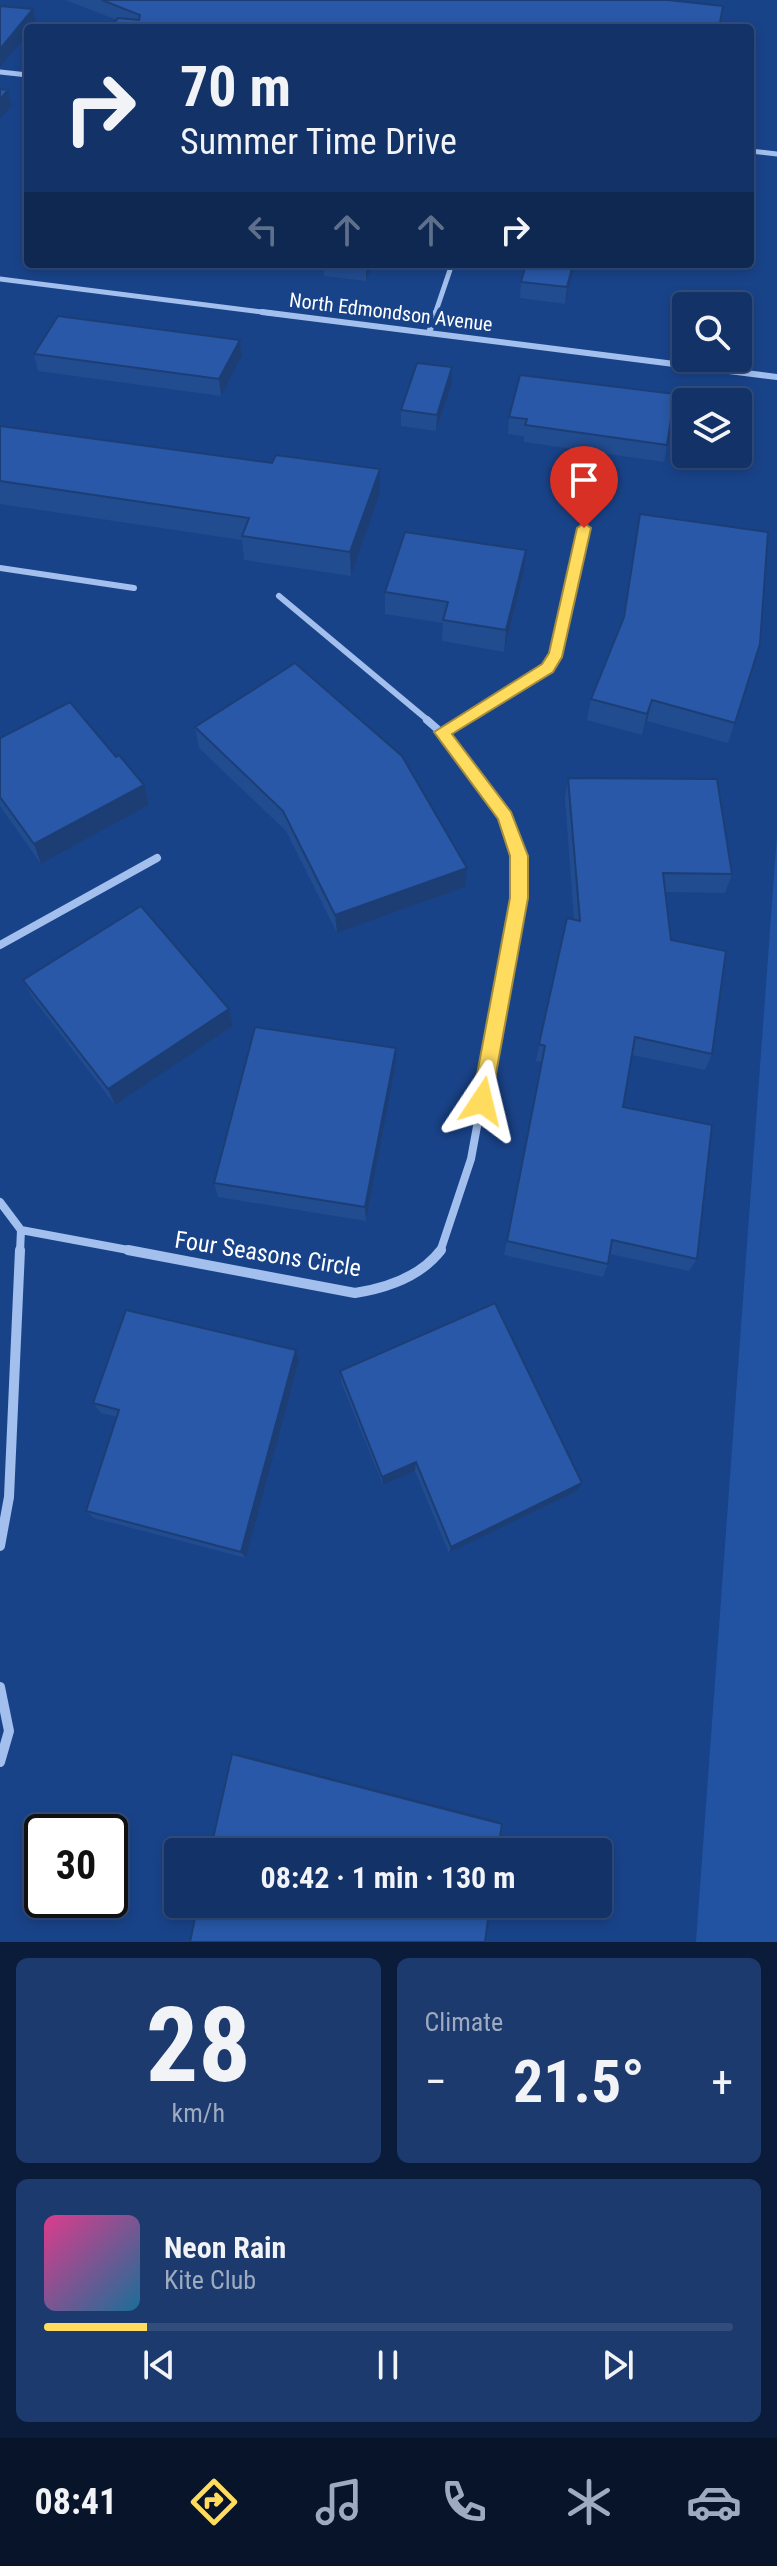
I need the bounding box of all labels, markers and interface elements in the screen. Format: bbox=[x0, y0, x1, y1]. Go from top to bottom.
text: 70 m bbox=[180, 54, 291, 120]
icon: right bbox=[48, 56, 152, 160]
text: Summer Time Drive bbox=[180, 121, 457, 163]
icon: left bbox=[241, 208, 285, 252]
icon: ahead bbox=[325, 208, 369, 252]
icon: ahead bbox=[409, 208, 453, 252]
icon: right bbox=[493, 208, 537, 252]
street label: North Edmondson Avenue bbox=[288, 288, 494, 336]
map controls bbox=[672, 292, 752, 468]
button: search bbox=[672, 292, 752, 372]
button: layers bbox=[672, 388, 752, 468]
pin bbox=[550, 446, 618, 528]
icon: arrive bbox=[562, 458, 606, 502]
position arrow bbox=[440, 1059, 524, 1143]
street label: Four Seasons Circle bbox=[173, 1225, 363, 1283]
speed limit sign: 30 bbox=[24, 1814, 128, 1918]
text: 08:42 · 1 min · 130 m bbox=[261, 1860, 515, 1895]
text: 28 bbox=[146, 1985, 251, 2106]
text: Climate bbox=[425, 2007, 503, 2037]
text: 21.5° bbox=[513, 2046, 645, 2117]
text: − bbox=[425, 2056, 447, 2108]
text: + bbox=[711, 2056, 733, 2108]
text: km/h bbox=[172, 2098, 225, 2128]
text: Neon Rain bbox=[164, 2230, 286, 2265]
text: Kite Club bbox=[164, 2265, 256, 2295]
icon: previous bbox=[137, 2343, 181, 2387]
icon: pause bbox=[366, 2343, 410, 2387]
icon: next bbox=[596, 2343, 640, 2387]
icon: directions bbox=[186, 2474, 242, 2530]
icon: music bbox=[311, 2474, 367, 2530]
icon: phone bbox=[436, 2474, 492, 2530]
icon: climate bbox=[561, 2474, 617, 2530]
icon: car bbox=[686, 2474, 742, 2530]
text: 08:41 bbox=[35, 2481, 117, 2523]

